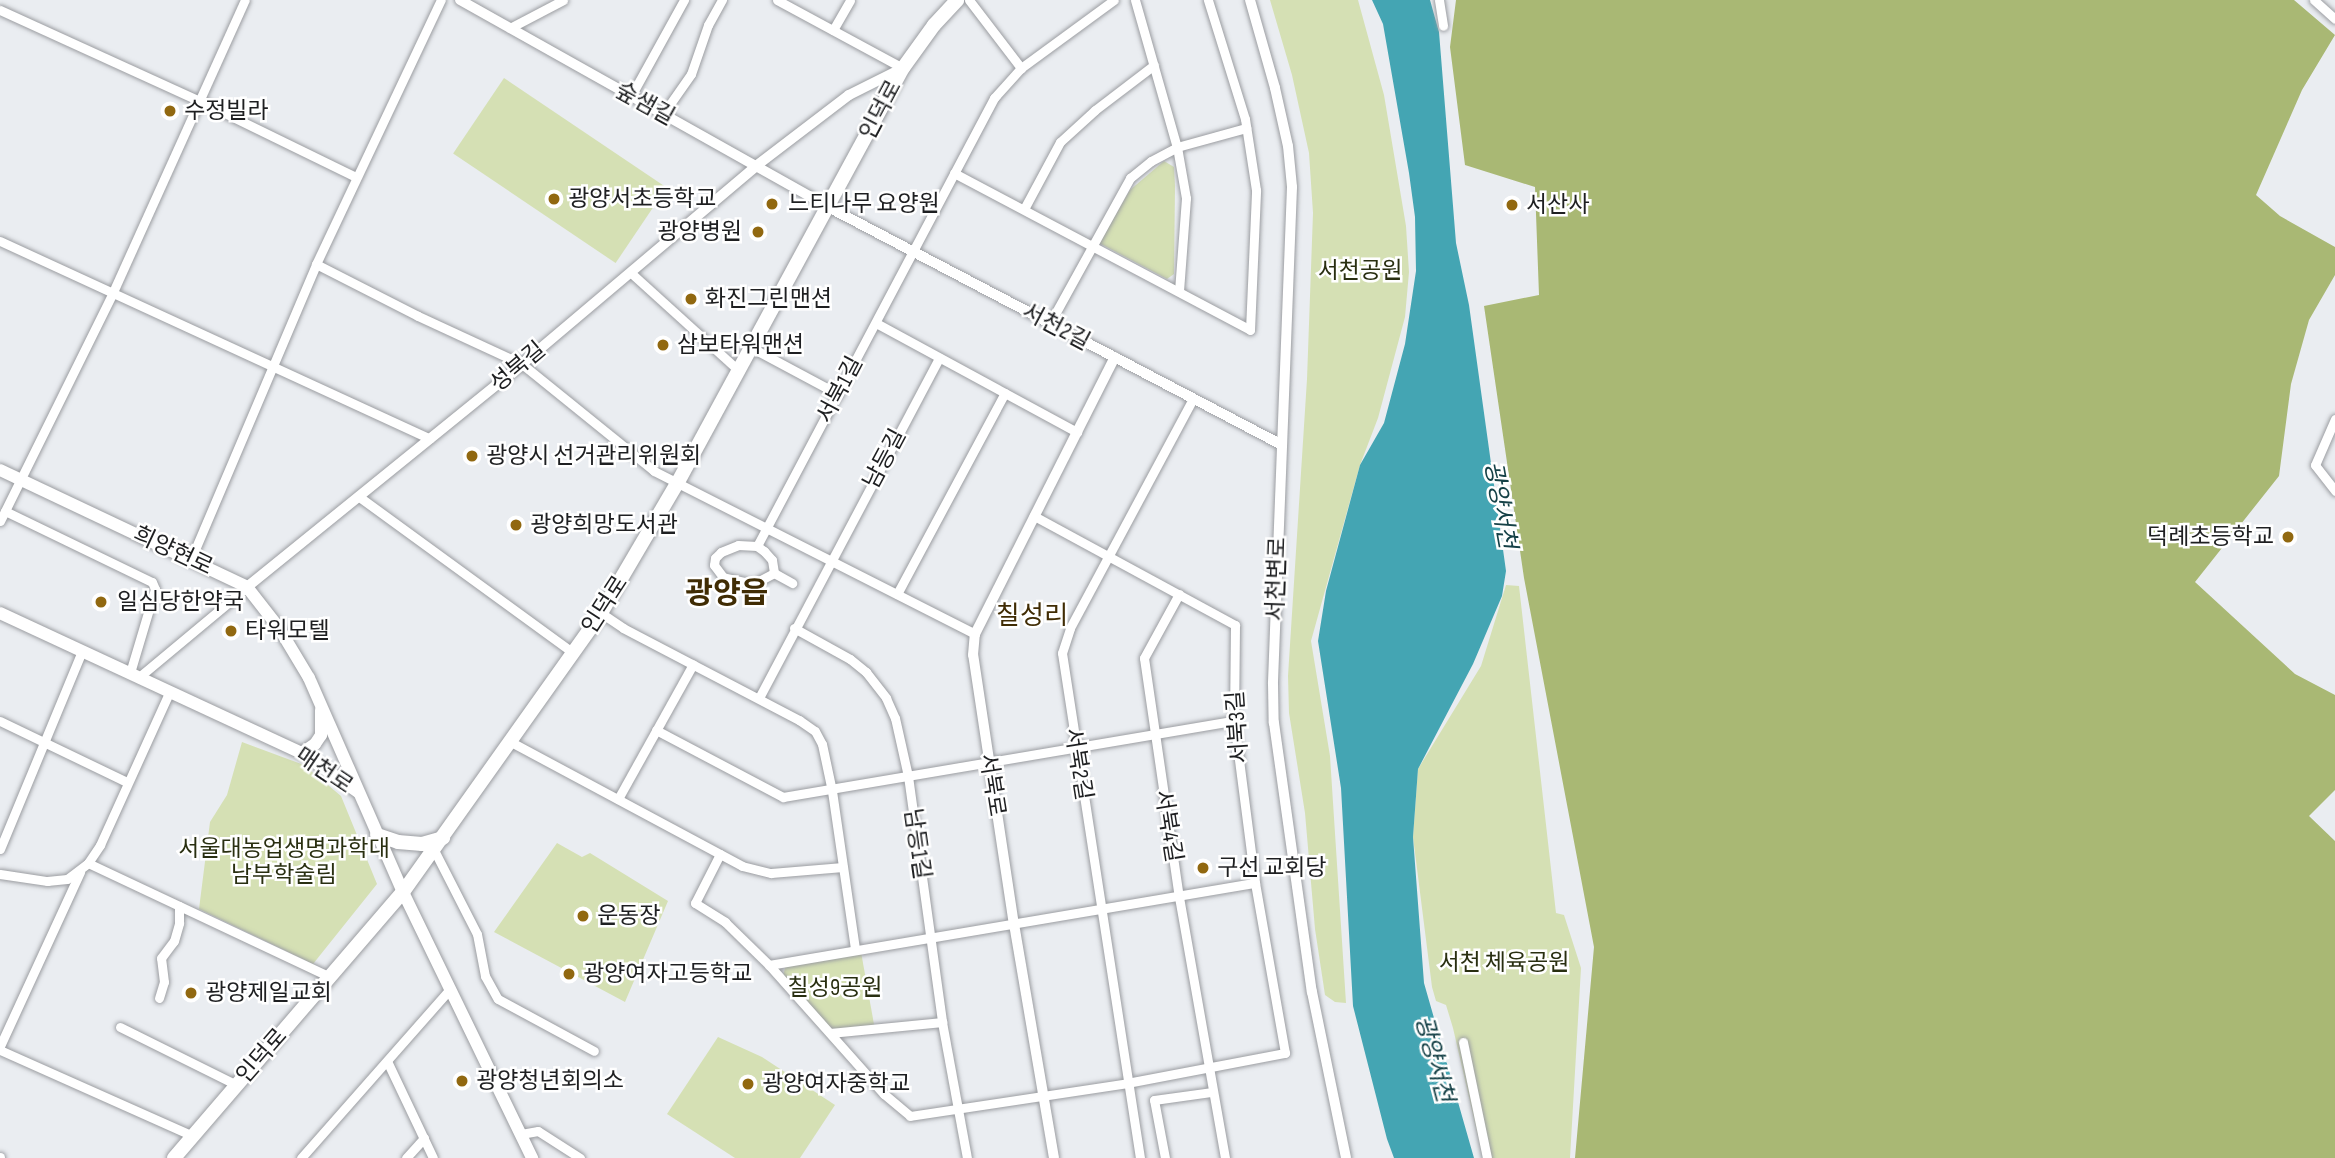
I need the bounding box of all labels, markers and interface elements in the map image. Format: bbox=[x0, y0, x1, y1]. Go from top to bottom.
street label: 인덕로 bbox=[854, 75, 908, 145]
street label: 숲샘길 bbox=[611, 77, 679, 131]
place label: 수정빌라 bbox=[184, 97, 269, 125]
marker: 수정빌라 bbox=[162, 103, 178, 119]
place label: 광양서초등학교 bbox=[568, 185, 716, 213]
place label: 느티나무 요양원 bbox=[788, 190, 940, 218]
marker: 광양서초등학교 bbox=[546, 191, 562, 207]
place label: 서산사 bbox=[1526, 191, 1589, 219]
marker: 느티나무 요양원 bbox=[762, 194, 782, 214]
marker: 서산사 bbox=[1504, 197, 1520, 213]
place label: 광양병원 bbox=[657, 218, 742, 246]
marker: 광양병원 bbox=[748, 222, 768, 242]
park label: 서천공원 bbox=[1318, 257, 1402, 285]
place label: 화진그린맨션 bbox=[705, 285, 832, 313]
marker: 화진그린맨션 bbox=[683, 291, 699, 307]
street label: 서천2길 bbox=[1017, 298, 1095, 356]
place label: 삼보타워맨션 bbox=[677, 331, 804, 359]
street label: 성북길 bbox=[485, 336, 551, 398]
marker: 삼보타워맨션 bbox=[655, 337, 671, 353]
street label: 서북1길 bbox=[811, 352, 869, 428]
street label: 남등길 bbox=[858, 424, 912, 494]
place label: 광양시 선거관리위원회 bbox=[486, 442, 701, 470]
marker: 광양시 선거관리위원회 bbox=[464, 448, 480, 464]
water label: 광양서천 bbox=[1478, 459, 1522, 551]
place label: 광양희망도서관 bbox=[530, 511, 678, 539]
marker: 광양희망도서관 bbox=[508, 517, 524, 533]
street label: 희양현로 bbox=[129, 521, 217, 581]
place label: 덕례초등학교 bbox=[2147, 523, 2274, 551]
marker: 덕례초등학교 bbox=[2280, 529, 2296, 545]
street label: 서천변로 bbox=[1262, 536, 1292, 622]
street label: 인덕로 bbox=[576, 571, 634, 639]
district label: 광양읍 bbox=[686, 576, 768, 612]
place label: 일심당한약국 bbox=[117, 588, 244, 616]
marker: 일심당한약국 bbox=[91, 592, 111, 612]
district label: 칠성리 bbox=[996, 601, 1068, 633]
place label: 타워모텔 bbox=[245, 617, 330, 645]
marker: 타워모텔 bbox=[223, 623, 239, 639]
street label: 서북3길 bbox=[1222, 690, 1254, 764]
street label: 서북2길 bbox=[1059, 726, 1097, 802]
street label: 매천로 bbox=[290, 742, 358, 800]
street label: 서북로 bbox=[973, 751, 1011, 819]
street label: 서북4길 bbox=[1149, 788, 1187, 864]
street label: 남등1길 bbox=[898, 807, 936, 881]
park label: 서울대농업생명과학대 남부학술림 bbox=[178, 835, 390, 889]
place label: 구선 교회당 bbox=[1217, 854, 1326, 882]
marker: 구선 교회당 bbox=[1195, 860, 1211, 876]
place label: 운동장 bbox=[597, 902, 660, 930]
marker: 운동장 bbox=[575, 908, 591, 924]
park label: 서천 체육공원 bbox=[1439, 949, 1569, 977]
place label: 광양여자고등학교 bbox=[583, 960, 752, 988]
marker: 광양여자고등학교 bbox=[561, 966, 577, 982]
park label: 칠성9공원 bbox=[788, 974, 882, 1002]
place label: 광양제일교회 bbox=[205, 979, 332, 1007]
marker: 광양제일교회 bbox=[183, 985, 199, 1001]
water label: 광양서천 bbox=[1409, 1013, 1459, 1105]
street label: 인덕로 bbox=[231, 1023, 293, 1089]
place label: 광양청년회의소 bbox=[476, 1067, 624, 1095]
place label: 광양여자중학교 bbox=[762, 1070, 910, 1098]
marker: 광양청년회의소 bbox=[454, 1073, 470, 1089]
marker: 광양여자중학교 bbox=[740, 1076, 756, 1092]

